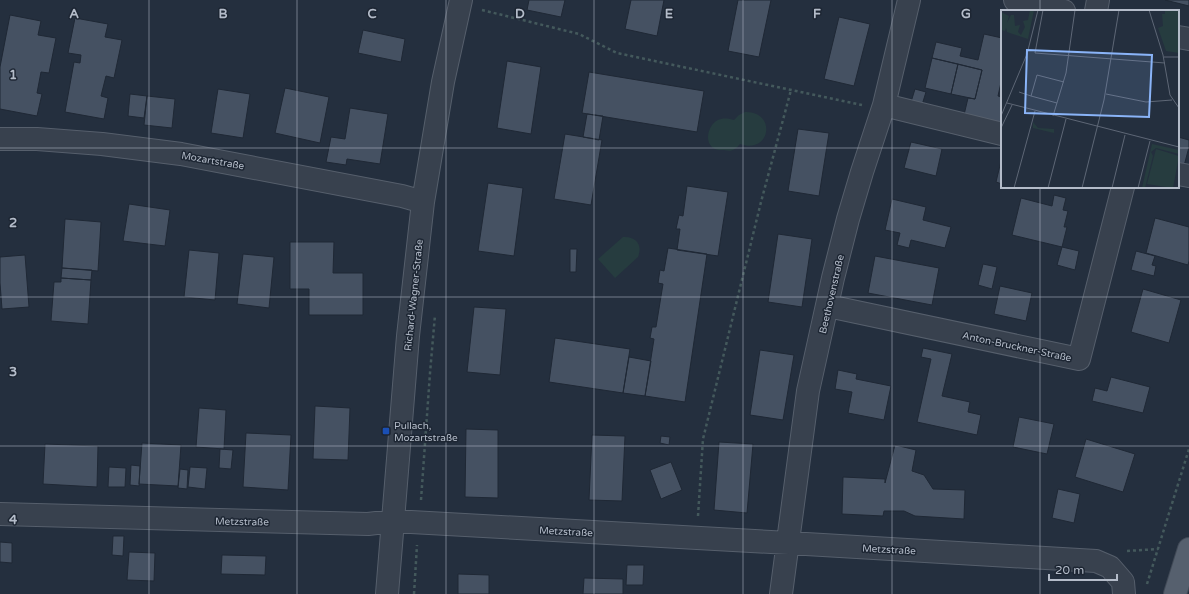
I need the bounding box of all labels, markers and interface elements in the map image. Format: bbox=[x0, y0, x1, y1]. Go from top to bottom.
text: A bbox=[69, 6, 79, 22]
text: B bbox=[218, 6, 228, 22]
text: C bbox=[367, 6, 377, 22]
text: D bbox=[515, 6, 525, 22]
text: E bbox=[665, 6, 673, 22]
text: F bbox=[813, 6, 821, 22]
text: G bbox=[961, 6, 971, 22]
inset map bbox=[1001, 10, 1179, 188]
text: 1 bbox=[9, 67, 17, 83]
street label: Mozartstraße bbox=[180, 150, 246, 172]
text: 2 bbox=[9, 215, 17, 231]
street label: Richard-Wagner-Straße bbox=[402, 238, 426, 352]
street label: Beethovenstraße bbox=[817, 253, 847, 335]
street label: Anton-Bruckner-Straße bbox=[961, 330, 1073, 364]
text: 3 bbox=[9, 364, 17, 380]
place label: Pullach, Mozartstraße bbox=[394, 420, 458, 444]
marker: Pullach, Mozartstraße bbox=[381, 426, 391, 436]
text: 4 bbox=[9, 512, 18, 528]
street label: Metzstraße bbox=[215, 516, 269, 528]
street label: Metzstraße bbox=[539, 525, 593, 539]
street label: Metzstraße bbox=[862, 543, 916, 557]
scale bar bbox=[1049, 556, 1117, 582]
text: 20 m bbox=[1055, 563, 1084, 577]

